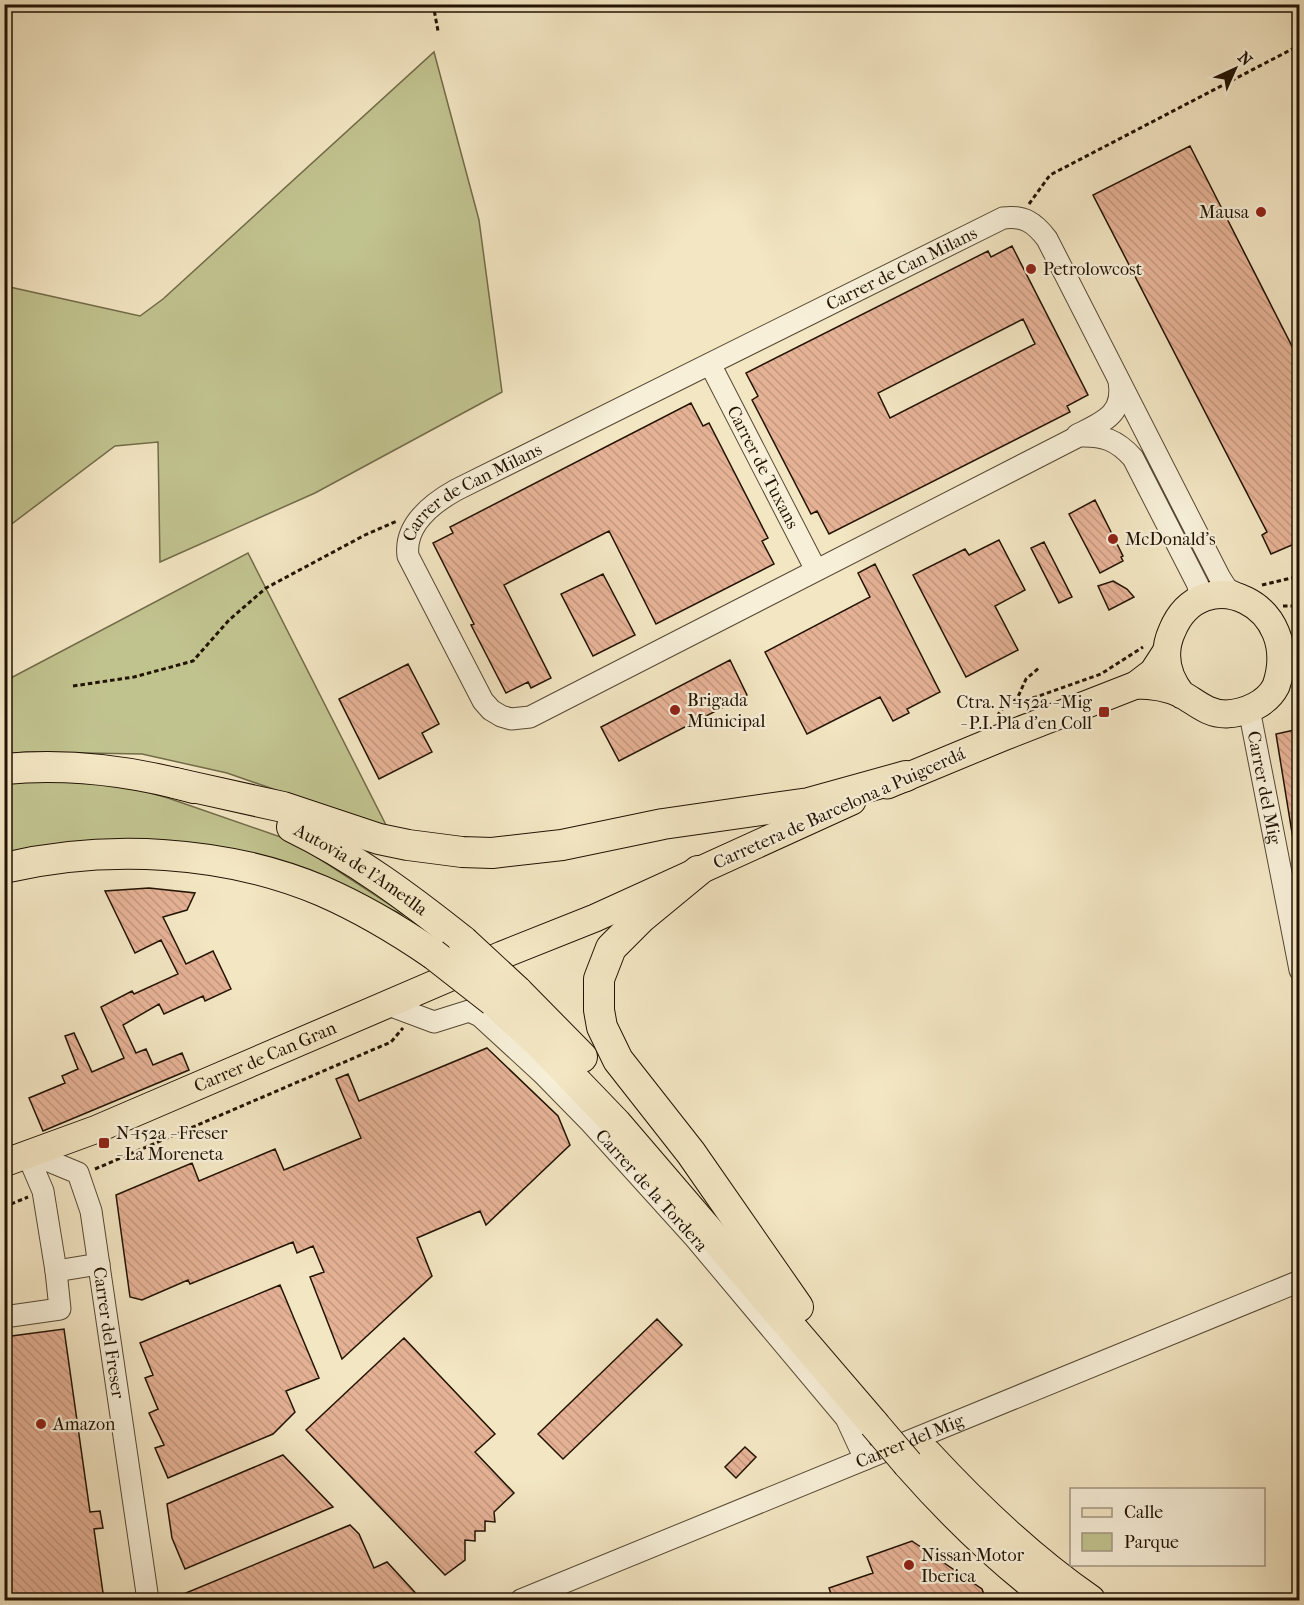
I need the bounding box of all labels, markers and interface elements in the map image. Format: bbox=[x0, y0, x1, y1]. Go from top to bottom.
north arrow bbox=[1205, 39, 1265, 99]
text: N bbox=[1234, 48, 1257, 70]
place label: Mausa bbox=[1199, 202, 1250, 223]
marker: Mausa bbox=[1254, 205, 1268, 219]
street label: Carrer de Can Milans bbox=[823, 222, 981, 315]
place label: Petrolowcost bbox=[1043, 259, 1143, 280]
marker: Petrolowcost bbox=[1024, 262, 1038, 276]
street label: Carrer de Tuxans bbox=[722, 402, 803, 533]
street label: Carrer de Can Milans bbox=[399, 439, 546, 544]
place label: McDonald's bbox=[1125, 529, 1216, 550]
marker: McDonald's bbox=[1106, 532, 1120, 546]
place label: Brigada Municipal bbox=[687, 690, 765, 732]
place label: Ctra. N-152a - Mig - P.I. Pla d'en Coll bbox=[956, 692, 1092, 734]
marker: Brigada Municipal bbox=[668, 703, 682, 717]
marker: Ctra. N-152a - Mig - P.I. Pla d'en Coll bbox=[1097, 705, 1111, 719]
street label: Carrer del Mig bbox=[1243, 729, 1285, 846]
street label: Carretera de Barcelona a Puigcerdá bbox=[710, 743, 969, 874]
street label: Autovia de l'Ametlla bbox=[290, 819, 432, 921]
street label: Carrer de Can Gran bbox=[191, 1017, 340, 1097]
place label: N-152a - Freser - La Moreneta bbox=[116, 1123, 228, 1165]
street label: Carrer de la Tordera bbox=[591, 1125, 712, 1257]
marker: N-152a - Freser - La Moreneta bbox=[97, 1136, 111, 1150]
street label: Carrer del Freser bbox=[88, 1265, 128, 1400]
street label: Carrer del Mig bbox=[853, 1410, 967, 1473]
place label: Amazon bbox=[52, 1414, 116, 1435]
marker: Amazon bbox=[34, 1417, 48, 1431]
legend bbox=[1070, 1488, 1265, 1566]
text: Calle bbox=[1124, 1502, 1163, 1523]
text: Parque bbox=[1124, 1532, 1179, 1553]
place label: Nissan Motor Iberica bbox=[921, 1545, 1024, 1587]
marker: Nissan Motor Iberica bbox=[902, 1558, 916, 1572]

